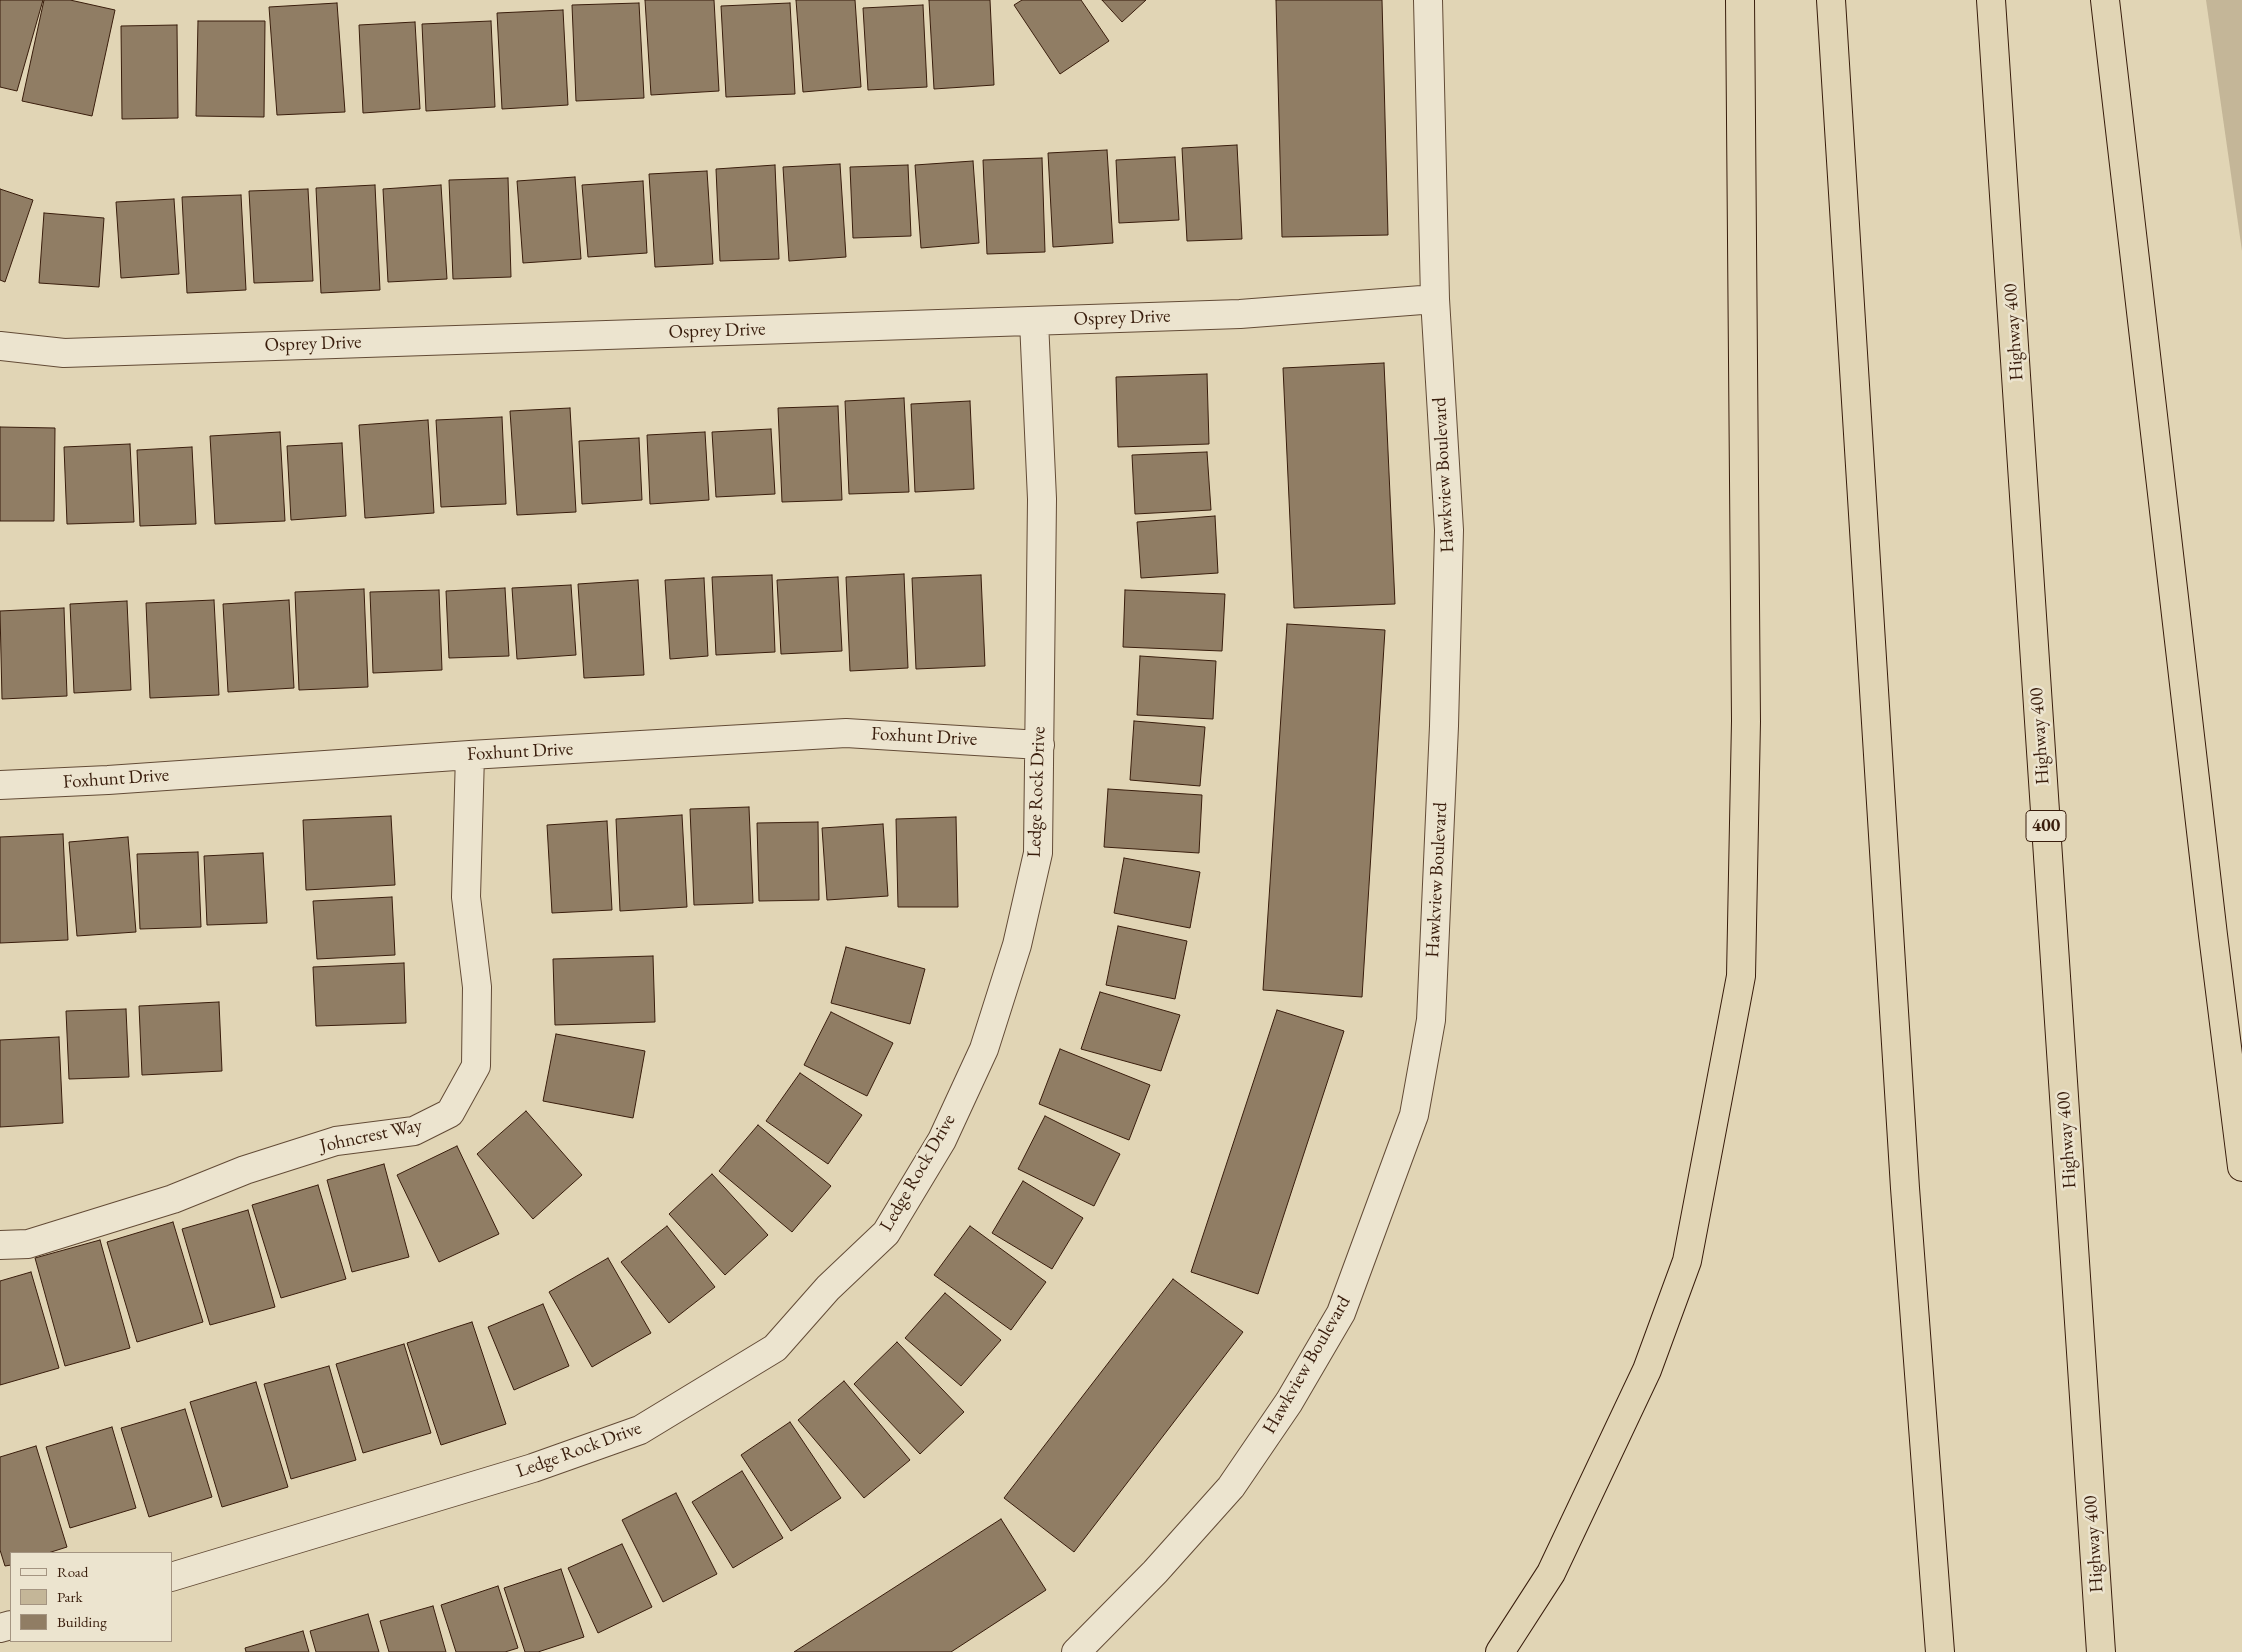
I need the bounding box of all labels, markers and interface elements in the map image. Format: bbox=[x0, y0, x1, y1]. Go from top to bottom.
street label: Highway 400 bbox=[1999, 283, 2029, 381]
street label: Osprey Drive bbox=[1073, 305, 1171, 331]
street label: Osprey Drive bbox=[668, 318, 766, 344]
street label: Osprey Drive bbox=[264, 331, 362, 357]
street label: Hawkview Boulevard bbox=[1429, 397, 1459, 553]
street label: Highway 400 bbox=[2025, 687, 2055, 785]
street label: Foxhunt Drive bbox=[870, 723, 978, 751]
street label: Ledge Rock Drive bbox=[1023, 726, 1051, 858]
street label: Foxhunt Drive bbox=[466, 738, 574, 766]
street label: Foxhunt Drive bbox=[62, 764, 170, 794]
street label: Hawkview Boulevard bbox=[1422, 802, 1452, 958]
road number: 400 bbox=[2026, 810, 2066, 841]
street label: Highway 400 bbox=[2052, 1091, 2082, 1189]
street label: Ledge Rock Drive bbox=[875, 1110, 961, 1236]
street label: Johncrest Way bbox=[318, 1114, 424, 1158]
street label: Hawkview Boulevard bbox=[1258, 1292, 1356, 1438]
street label: Ledge Rock Drive bbox=[513, 1417, 645, 1483]
street label: Highway 400 bbox=[2079, 1495, 2109, 1593]
legend bbox=[10, 1552, 172, 1642]
text: Road bbox=[57, 1562, 88, 1581]
text: Park bbox=[57, 1587, 83, 1606]
text: Building bbox=[57, 1612, 107, 1631]

